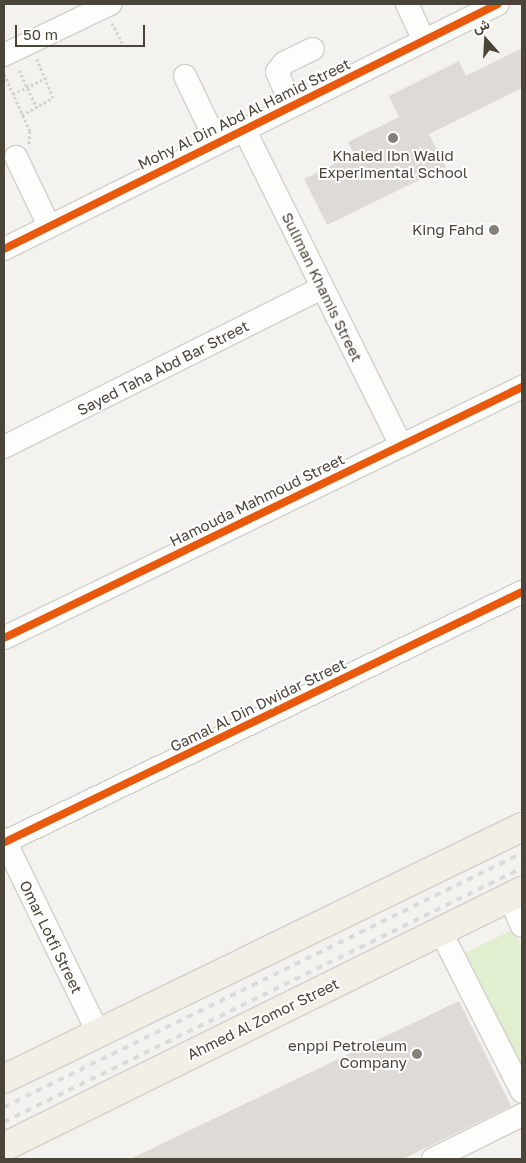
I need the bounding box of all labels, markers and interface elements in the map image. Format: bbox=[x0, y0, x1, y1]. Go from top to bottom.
scale bar bbox=[18, 15, 148, 47]
north arrow bbox=[461, 15, 511, 65]
text: ش bbox=[470, 15, 492, 36]
text: 50 m bbox=[23, 25, 58, 43]
street label: Mohy Al Din Abd Al Hamid Street bbox=[135, 55, 353, 173]
marker: Khaled Ibn Walid Experimental School bbox=[387, 132, 399, 144]
place label: Khaled Ibn Walid Experimental School bbox=[318, 146, 468, 181]
street label: Suliman Khamis Street bbox=[278, 210, 366, 364]
place label: King Fahd bbox=[412, 221, 484, 239]
marker: King Fahd bbox=[488, 224, 500, 236]
street label: Sayed Taha Abd Bar Street bbox=[74, 317, 252, 419]
street label: Hamouda Mahmoud Street bbox=[167, 450, 347, 550]
street label: Gamal Al Din Dwidar Street bbox=[167, 654, 349, 756]
street label: Omar Lotfi Street bbox=[16, 878, 86, 996]
street label: Ahmed Al Zomor Street bbox=[184, 974, 342, 1064]
place label: enppi Petroleum Company bbox=[288, 1036, 407, 1071]
marker: enppi Petroleum Company bbox=[411, 1048, 423, 1060]

